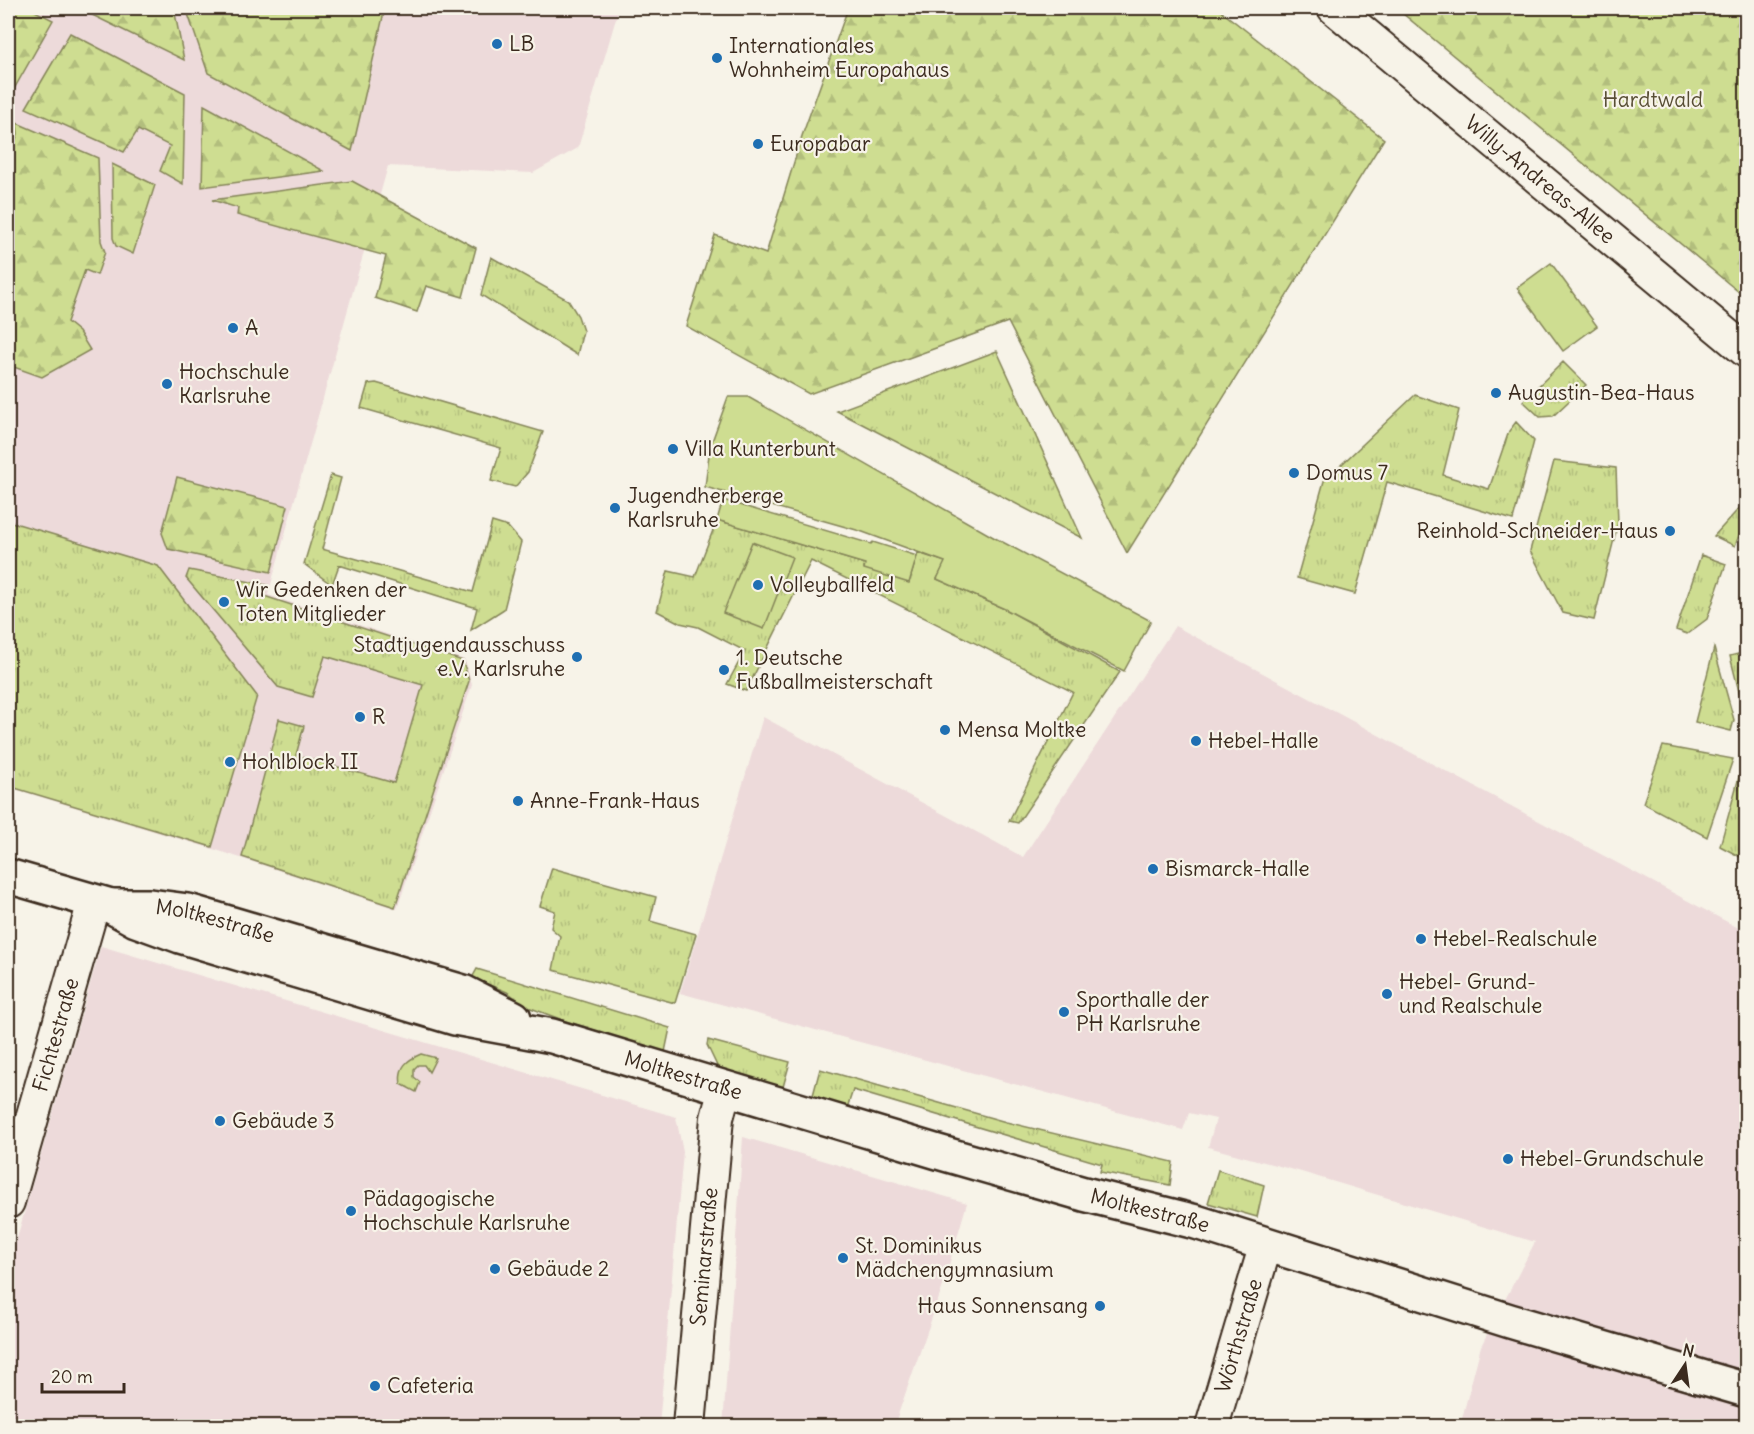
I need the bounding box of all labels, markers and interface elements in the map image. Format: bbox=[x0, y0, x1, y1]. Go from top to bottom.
place label: LB bbox=[509, 30, 534, 57]
place label: Internationales Wohnheim Europahaus bbox=[729, 32, 949, 83]
marker: LB bbox=[490, 37, 504, 51]
marker: Internationales Wohnheim Europahaus bbox=[710, 51, 724, 65]
park label: Hardtwald bbox=[1603, 86, 1703, 113]
street label: Willy-Andreas-Allee bbox=[1460, 109, 1621, 249]
place label: Europabar bbox=[770, 130, 871, 157]
marker: Europabar bbox=[751, 137, 765, 151]
place label: A bbox=[245, 314, 258, 341]
marker: A bbox=[226, 321, 240, 335]
place label: Hochschule Karlsruhe bbox=[179, 358, 289, 409]
marker: Hochschule Karlsruhe bbox=[160, 377, 174, 391]
place label: Augustin-Bea-Haus bbox=[1508, 379, 1694, 406]
marker: Augustin-Bea-Haus bbox=[1489, 386, 1503, 400]
place label: Villa Kunterbunt bbox=[685, 435, 836, 462]
marker: Villa Kunterbunt bbox=[666, 442, 680, 456]
place label: Domus 7 bbox=[1306, 459, 1388, 486]
marker: Domus 7 bbox=[1287, 466, 1301, 480]
place label: Jugendherberge Karlsruhe bbox=[627, 482, 784, 533]
marker: Jugendherberge Karlsruhe bbox=[608, 501, 622, 515]
place label: Reinhold-Schneider-Haus bbox=[1417, 517, 1658, 544]
marker: Reinhold-Schneider-Haus bbox=[1663, 524, 1677, 538]
place label: Volleyballfeld bbox=[770, 571, 894, 598]
place label: Wir Gedenken der Toten Mitglieder bbox=[236, 576, 407, 627]
marker: Volleyballfeld bbox=[751, 578, 765, 592]
marker: Wir Gedenken der Toten Mitglieder bbox=[217, 595, 231, 609]
place label: Stadtjugendausschuss e.V. Karlsruhe bbox=[354, 631, 565, 682]
place label: 1. Deutsche Fußballmeisterschaft bbox=[736, 644, 933, 695]
marker: Stadtjugendausschuss e.V. Karlsruhe bbox=[570, 650, 584, 664]
marker: 1. Deutsche Fußballmeisterschaft bbox=[717, 663, 731, 677]
place label: R bbox=[372, 703, 385, 730]
marker: R bbox=[353, 710, 367, 724]
place label: Mensa Moltke bbox=[957, 716, 1086, 743]
marker: Mensa Moltke bbox=[938, 723, 952, 737]
place label: Hebel-Halle bbox=[1208, 727, 1319, 754]
marker: Hebel-Halle bbox=[1189, 734, 1203, 748]
place label: Hohlblock II bbox=[242, 748, 359, 775]
marker: Hohlblock II bbox=[223, 755, 237, 769]
place label: Anne-Frank-Haus bbox=[530, 787, 700, 814]
marker: Anne-Frank-Haus bbox=[511, 794, 525, 808]
place label: Bismarck-Halle bbox=[1165, 855, 1310, 882]
marker: Bismarck-Halle bbox=[1146, 862, 1160, 876]
street label: Moltkestraße bbox=[154, 893, 278, 949]
place label: Hebel-Realschule bbox=[1433, 925, 1597, 952]
marker: Hebel-Realschule bbox=[1414, 932, 1428, 946]
place label: Hebel- Grund- und Realschule bbox=[1399, 968, 1542, 1019]
street label: Fichtestraße bbox=[26, 975, 85, 1095]
place label: Sporthalle der PH Karlsruhe bbox=[1076, 986, 1209, 1037]
marker: Hebel- Grund- und Realschule bbox=[1380, 987, 1394, 1001]
marker: Sporthalle der PH Karlsruhe bbox=[1057, 1005, 1071, 1019]
street label: Moltkestraße bbox=[621, 1044, 746, 1105]
place label: Gebäude 3 bbox=[232, 1107, 335, 1134]
marker: Gebäude 3 bbox=[213, 1114, 227, 1128]
place label: Hebel-Grundschule bbox=[1520, 1145, 1704, 1172]
marker: Hebel-Grundschule bbox=[1501, 1152, 1515, 1166]
street label: Moltkestraße bbox=[1088, 1182, 1213, 1238]
place label: Pädagogische Hochschule Karlsruhe bbox=[363, 1185, 570, 1236]
street label: Seminarstraße bbox=[684, 1186, 724, 1327]
marker: Pädagogische Hochschule Karlsruhe bbox=[344, 1204, 358, 1218]
place label: St. Dominikus Mädchengymnasium bbox=[855, 1232, 1054, 1283]
marker: St. Dominikus Mädchengymnasium bbox=[836, 1251, 850, 1265]
place label: Gebäude 2 bbox=[507, 1255, 609, 1282]
marker: Gebäude 2 bbox=[488, 1262, 502, 1276]
street label: Wörthstraße bbox=[1209, 1275, 1268, 1396]
place label: Haus Sonnensang bbox=[918, 1292, 1088, 1319]
marker: Haus Sonnensang bbox=[1093, 1299, 1107, 1313]
north arrow bbox=[1655, 1335, 1715, 1395]
text: N bbox=[1681, 1339, 1696, 1361]
scale bar bbox=[42, 1356, 124, 1394]
text: 20 m bbox=[51, 1365, 93, 1388]
place label: Cafeteria bbox=[387, 1372, 474, 1399]
marker: Cafeteria bbox=[368, 1379, 382, 1393]

